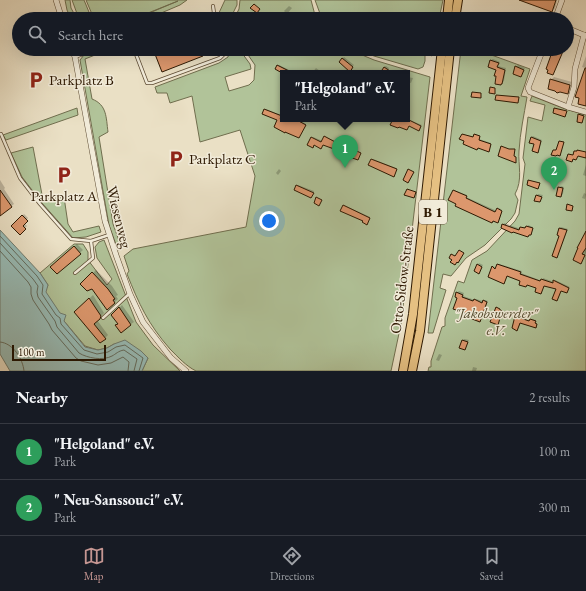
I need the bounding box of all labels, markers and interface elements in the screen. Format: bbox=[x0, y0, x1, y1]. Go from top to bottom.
search box bbox=[12, 12, 574, 56]
icon: search bbox=[26, 23, 48, 45]
text: Search here bbox=[58, 25, 123, 44]
parking icon: Parkplatz B bbox=[26, 70, 46, 90]
place label: Parkplatz B bbox=[49, 70, 114, 89]
popup bbox=[280, 70, 410, 122]
text: "Helgoland" e.V. bbox=[295, 78, 395, 97]
text: Park bbox=[295, 97, 317, 114]
pin: 1 bbox=[332, 135, 358, 168]
parking icon: Parkplatz C bbox=[166, 149, 186, 169]
place label: Parkplatz C bbox=[189, 149, 256, 168]
pin: 2 bbox=[541, 157, 567, 190]
parking icon: Parkplatz A bbox=[54, 165, 74, 185]
street label: Wiesenweg bbox=[103, 184, 136, 250]
place label: Parkplatz A bbox=[31, 186, 98, 205]
road number: B 1 bbox=[419, 200, 447, 224]
your location bbox=[259, 211, 279, 231]
street label: Otto-Sidow-Straße bbox=[385, 225, 418, 335]
park label: "Jakobswerder" e.V. bbox=[454, 303, 540, 339]
scale bar bbox=[12, 343, 106, 362]
text: 100 m bbox=[18, 345, 45, 359]
text: Nearby bbox=[16, 386, 68, 408]
text: 2 results bbox=[529, 389, 570, 406]
text: "Helgoland" e.V. bbox=[54, 434, 154, 453]
text: 1 bbox=[26, 443, 32, 460]
text: 100 m bbox=[539, 443, 570, 460]
text: Park bbox=[54, 453, 76, 470]
text: " Neu-Sanssouci" e.V. bbox=[54, 490, 184, 509]
text: 2 bbox=[26, 499, 32, 516]
text: 300 m bbox=[539, 499, 570, 516]
text: Park bbox=[54, 509, 76, 526]
tab: Map bbox=[83, 545, 105, 583]
tab: Directions bbox=[270, 545, 314, 583]
tab: Saved bbox=[480, 545, 503, 583]

